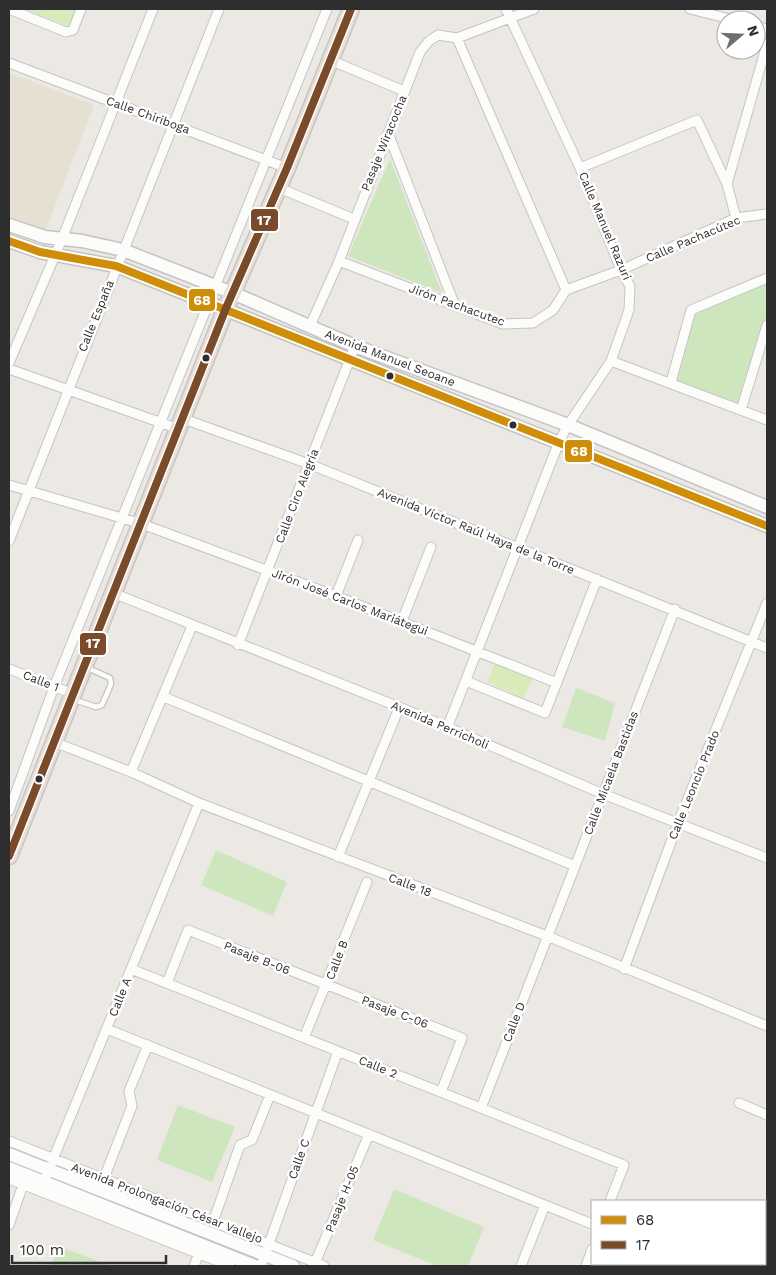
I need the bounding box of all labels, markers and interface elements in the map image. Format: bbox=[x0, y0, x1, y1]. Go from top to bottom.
north arrow bbox=[716, 10, 766, 60]
text: N bbox=[744, 23, 763, 38]
street label: Calle Chiriboga bbox=[104, 93, 192, 137]
street label: Pasaje Wiracocha bbox=[358, 93, 410, 193]
street label: Calle Manuel Razuri bbox=[576, 170, 634, 282]
line badge: 17 bbox=[250, 208, 279, 232]
text: 17 bbox=[257, 212, 272, 228]
street label: Calle Pachacútec bbox=[644, 213, 743, 265]
street label: Calle España bbox=[75, 278, 117, 354]
street label: Jirón Pachacutec bbox=[407, 281, 507, 329]
line badge: 68 bbox=[188, 288, 216, 312]
text: 68 bbox=[193, 292, 211, 308]
street label: Avenida Manuel Seoane bbox=[323, 327, 457, 389]
unlabelled marker bbox=[201, 353, 211, 363]
unlabelled marker bbox=[385, 371, 395, 381]
unlabelled marker bbox=[508, 420, 518, 430]
line badge: 68 bbox=[564, 439, 593, 463]
text: 68 bbox=[570, 443, 588, 459]
street label: Calle Ciro Alegría bbox=[273, 447, 322, 545]
street label: Avenida Víctor Raúl Haya de la Torre bbox=[375, 485, 577, 577]
street label: Jirón José Carlos Mariátegui bbox=[270, 566, 430, 638]
line badge: 17 bbox=[79, 632, 107, 656]
text: 17 bbox=[86, 635, 101, 651]
street label: Calle 1 bbox=[21, 668, 61, 694]
street label: Avenida Perricholi bbox=[389, 698, 491, 752]
street label: Calle Micaela Bastidas bbox=[581, 709, 641, 837]
street label: Calle Leoncio Prado bbox=[666, 728, 722, 842]
unlabelled marker bbox=[34, 774, 44, 784]
street label: Calle 18 bbox=[386, 870, 434, 900]
street label: Pasaje B-06 bbox=[222, 938, 292, 978]
street label: Calle B bbox=[323, 938, 351, 982]
street label: Calle A bbox=[106, 975, 134, 1019]
street label: Pasaje C-06 bbox=[360, 993, 430, 1031]
street label: Calle D bbox=[500, 1000, 528, 1044]
street label: Calle 2 bbox=[357, 1053, 399, 1081]
street label: Calle C bbox=[285, 1137, 313, 1181]
street label: Avenida Prolongación César Vallejo bbox=[69, 1160, 265, 1246]
street label: Pasaje H-05 bbox=[322, 1164, 362, 1234]
legend bbox=[591, 1200, 766, 1265]
text: 68 bbox=[636, 1211, 654, 1229]
scale bar bbox=[12, 1232, 166, 1264]
text: 17 bbox=[636, 1236, 650, 1254]
text: 100 m bbox=[20, 1241, 64, 1259]

